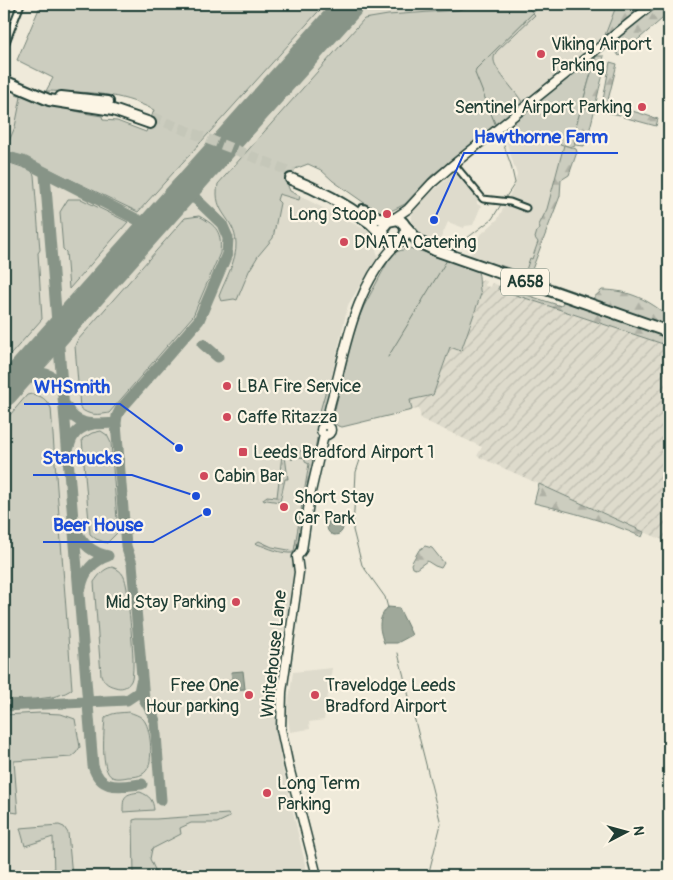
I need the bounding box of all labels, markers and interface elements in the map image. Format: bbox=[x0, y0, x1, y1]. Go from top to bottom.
place label: Viking Airport Parking bbox=[551, 33, 653, 77]
marker: Viking Airport Parking bbox=[535, 48, 547, 60]
place label: Sentinel Airport Parking bbox=[455, 96, 632, 119]
marker: Sentinel Airport Parking bbox=[636, 101, 648, 113]
callout: Hawthorne Farm bbox=[464, 119, 618, 153]
text: Hawthorne Farm bbox=[474, 125, 608, 149]
place label: Long Stoop bbox=[288, 203, 377, 226]
marker: Long Stoop bbox=[381, 208, 393, 220]
place label: DNATA Catering bbox=[354, 231, 477, 254]
marker: DNATA Catering bbox=[338, 236, 350, 248]
road number: A658 bbox=[501, 268, 549, 296]
callout: WHSmith bbox=[24, 370, 120, 404]
text: WHSmith bbox=[34, 375, 110, 399]
place label: LBA Fire Service bbox=[237, 375, 361, 398]
marker: LBA Fire Service bbox=[221, 380, 233, 392]
place label: Caffe Ritazza bbox=[237, 406, 337, 429]
marker: Caffe Ritazza bbox=[221, 411, 233, 423]
callout: Starbucks bbox=[33, 441, 132, 475]
place label: Leeds Bradford Airport 1 bbox=[253, 441, 434, 464]
text: Starbucks bbox=[42, 446, 122, 470]
marker: Leeds Bradford Airport 1 bbox=[237, 446, 249, 458]
place label: Cabin Bar bbox=[214, 465, 285, 488]
marker: Cabin Bar bbox=[198, 470, 210, 482]
place label: Short Stay Car Park bbox=[294, 486, 374, 530]
marker: Short Stay Car Park bbox=[278, 501, 290, 513]
callout: Beer House bbox=[43, 508, 153, 542]
text: Beer House bbox=[53, 513, 144, 537]
street label: Whitehouse Lane bbox=[256, 589, 292, 719]
place label: Mid Stay Parking bbox=[106, 591, 226, 614]
marker: Mid Stay Parking bbox=[230, 596, 242, 608]
place label: Free One Hour parking bbox=[145, 674, 239, 718]
place label: Travelodge Leeds Bradford Airport bbox=[325, 674, 455, 718]
marker: Free One Hour parking bbox=[243, 689, 255, 701]
marker: Travelodge Leeds Bradford Airport bbox=[309, 689, 321, 701]
place label: Long Term Parking bbox=[277, 772, 360, 816]
marker: Long Term Parking bbox=[261, 787, 273, 799]
north arrow bbox=[600, 808, 650, 858]
text: N bbox=[629, 825, 647, 836]

